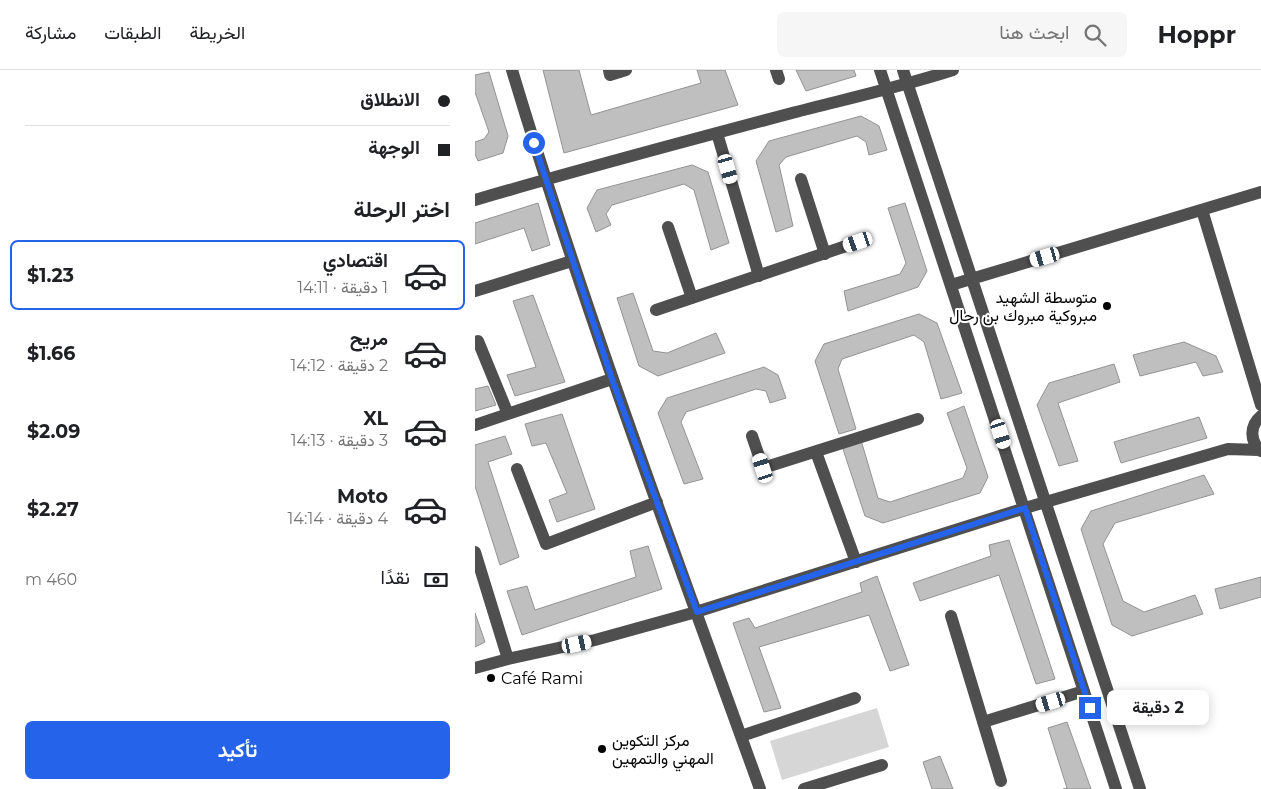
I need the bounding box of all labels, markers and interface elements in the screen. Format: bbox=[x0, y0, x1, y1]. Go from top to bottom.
search box bbox=[777, 12, 1127, 57]
text: Hoppr bbox=[1157, 20, 1236, 49]
text: ابحث هنا bbox=[999, 21, 1069, 44]
icon: search bbox=[1081, 21, 1109, 49]
text: مشاركة bbox=[25, 22, 76, 44]
text: الطبقات bbox=[104, 22, 161, 44]
text: الخريطة bbox=[189, 22, 245, 44]
text: الانطلاق bbox=[360, 88, 420, 111]
route start bbox=[523, 132, 545, 154]
text: الوجهة bbox=[368, 136, 420, 159]
car bbox=[716, 153, 739, 185]
text: اختر الرحلة bbox=[354, 196, 450, 223]
car bbox=[841, 230, 874, 254]
car bbox=[1028, 246, 1061, 268]
text: اقتصادي bbox=[323, 249, 388, 272]
icon: car bbox=[403, 253, 448, 298]
text: $1.23 bbox=[27, 264, 74, 287]
text: 1 دقيقة · 14:11 bbox=[297, 278, 388, 297]
place label: متوسطة الشهيد مبروكية مبروك بن رحال bbox=[949, 288, 1097, 326]
marker: متوسطة الشهيد مبروكية مبروك بن رحال bbox=[1101, 300, 1113, 312]
text: مريح bbox=[350, 327, 388, 350]
icon: car bbox=[403, 331, 448, 376]
text: $1.66 bbox=[27, 342, 75, 365]
text: 2 دقيقة · 14:12 bbox=[291, 356, 388, 375]
text: XL bbox=[363, 407, 388, 430]
icon: car bbox=[403, 409, 448, 454]
car bbox=[989, 417, 1012, 451]
text: $2.09 bbox=[27, 420, 80, 443]
text: 3 دقيقة · 14:13 bbox=[291, 431, 388, 450]
car bbox=[751, 451, 774, 485]
text: Moto bbox=[337, 485, 388, 508]
icon: car bbox=[403, 487, 448, 532]
text: $2.27 bbox=[27, 498, 79, 521]
text: 4 دقيقة · 14:14 bbox=[288, 509, 388, 528]
text: نقدًا bbox=[381, 566, 410, 589]
icon: cash bbox=[422, 566, 450, 594]
text: 460 m bbox=[25, 570, 77, 589]
car bbox=[560, 634, 593, 654]
place label: Café Rami bbox=[501, 669, 583, 688]
marker: Café Rami bbox=[485, 672, 497, 684]
car bbox=[1034, 690, 1067, 714]
callout: 2 دقيقة bbox=[1107, 690, 1210, 726]
route end bbox=[1079, 697, 1101, 719]
text: 2 دقيقة bbox=[1132, 698, 1184, 717]
button: تأكيد bbox=[25, 721, 450, 779]
place label: مركز التكوين المهني والتمهين bbox=[612, 731, 714, 772]
marker: مركز التكوين المهني والتمهين bbox=[596, 743, 608, 755]

